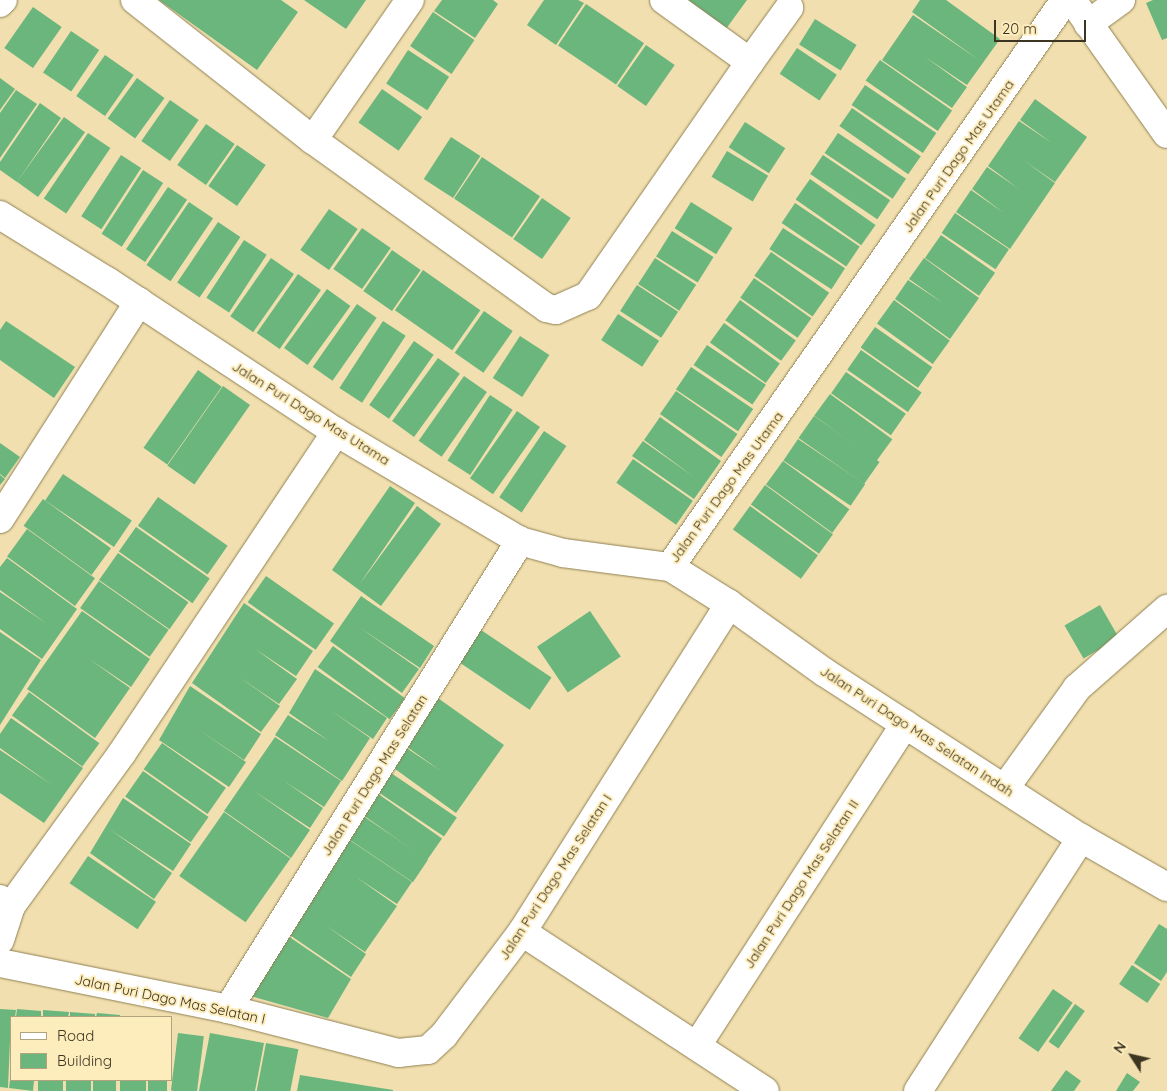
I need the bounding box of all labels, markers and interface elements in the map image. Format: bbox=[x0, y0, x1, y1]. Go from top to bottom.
scale bar bbox=[997, 10, 1090, 42]
text: 20 m bbox=[1002, 19, 1037, 38]
street label: Jalan Puri Dago Mas Utama bbox=[899, 76, 1017, 236]
street label: Jalan Puri Dago Mas Utama bbox=[229, 357, 393, 469]
street label: Jalan Puri Dago Mas Utama bbox=[665, 408, 787, 566]
street label: Jalan Puri Dago Mas Selatan Indah bbox=[817, 662, 1017, 800]
street label: Jalan Puri Dago Mas Selatan bbox=[317, 691, 431, 859]
street label: Jalan Puri Dago Mas Selatan I bbox=[495, 791, 615, 963]
street label: Jalan Puri Dago Mas Selatan II bbox=[740, 796, 862, 972]
street label: Jalan Puri Dago Mas Selatan I bbox=[73, 971, 267, 1027]
legend bbox=[10, 1016, 172, 1081]
text: Road bbox=[57, 1026, 94, 1045]
north arrow bbox=[1107, 1031, 1157, 1081]
text: N bbox=[1109, 1038, 1130, 1057]
text: Building bbox=[57, 1051, 112, 1070]

